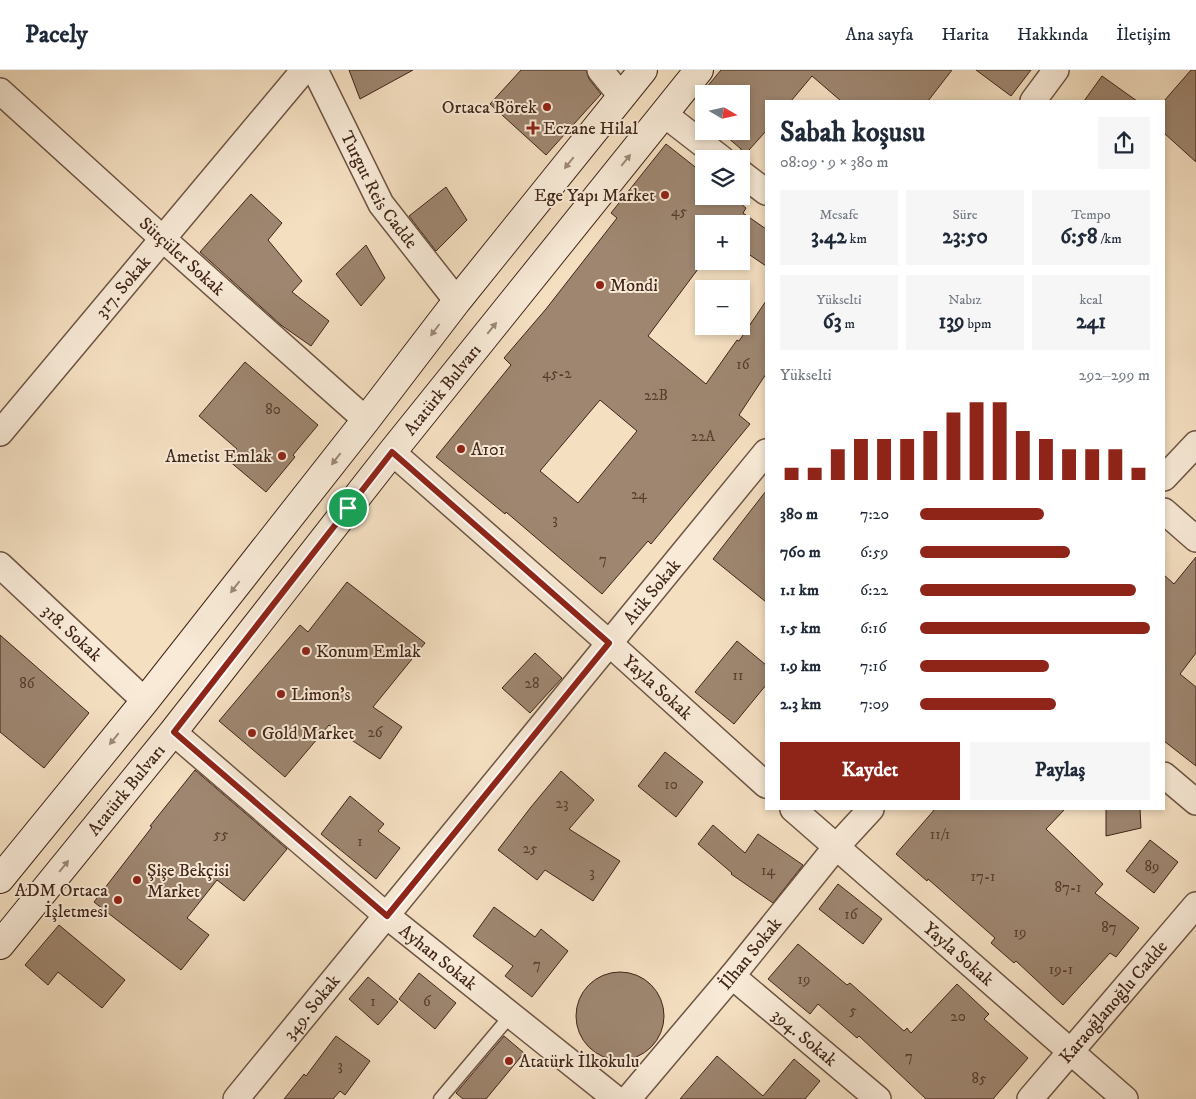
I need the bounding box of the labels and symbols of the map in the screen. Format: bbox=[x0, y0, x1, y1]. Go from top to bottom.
north arrow bbox=[695, 85, 750, 140]
place label: Ortaca Börek bbox=[442, 97, 537, 119]
marker: Ortaca Börek bbox=[541, 101, 553, 113]
place label: Eczane Hilal bbox=[543, 118, 638, 140]
marker: Eczane Hilal bbox=[527, 122, 539, 134]
street label: Turgut Reis Cadde bbox=[335, 128, 422, 254]
one-way arrow bbox=[621, 154, 632, 167]
one-way arrow bbox=[563, 156, 574, 169]
place label: Ege Yapı Market bbox=[534, 185, 655, 207]
marker: Ege Yapı Market bbox=[659, 189, 671, 201]
house number: 45 bbox=[671, 202, 688, 221]
street label: Sütçüler Sokak bbox=[134, 213, 229, 301]
street label: 317. Sokak bbox=[91, 252, 156, 323]
place label: Mondi bbox=[610, 275, 658, 297]
marker: Mondi bbox=[594, 279, 606, 291]
one-way arrow bbox=[486, 322, 497, 335]
one-way arrow bbox=[429, 324, 440, 337]
street label: Atatürk Bulvarı bbox=[400, 340, 486, 440]
house number: 16 bbox=[736, 355, 751, 374]
house number: 45-2 bbox=[542, 364, 572, 383]
house number: 22B bbox=[644, 386, 668, 405]
house number: 80 bbox=[265, 400, 281, 419]
house number: 22A bbox=[691, 427, 716, 446]
place label: A101 bbox=[471, 439, 505, 461]
marker: A101 bbox=[455, 443, 467, 455]
place label: Ametist Emlak bbox=[165, 446, 272, 468]
marker: Ametist Emlak bbox=[276, 450, 288, 462]
one-way arrow bbox=[330, 452, 341, 465]
house number: 24 bbox=[631, 485, 647, 504]
pin bbox=[327, 487, 369, 529]
house number: 3 bbox=[552, 510, 558, 529]
house number: 7 bbox=[599, 550, 607, 569]
street label: Atik Sokak bbox=[619, 555, 686, 629]
one-way arrow bbox=[229, 580, 240, 593]
street label: 318. Sokak bbox=[37, 600, 106, 667]
place label: Konum Emlak bbox=[316, 641, 421, 663]
marker: Konum Emlak bbox=[300, 645, 312, 657]
street label: Yayla Sokak bbox=[618, 651, 697, 725]
house number: 11 bbox=[732, 666, 744, 685]
house number: 86 bbox=[19, 674, 36, 693]
house number: 28 bbox=[525, 674, 539, 693]
place label: Limon's bbox=[291, 684, 350, 706]
marker: Limon's bbox=[275, 688, 287, 700]
place label: Gold Market bbox=[262, 723, 354, 745]
house number: 26 bbox=[367, 723, 384, 742]
marker: Gold Market bbox=[246, 727, 258, 739]
one-way arrow bbox=[108, 732, 119, 745]
street label: Atatürk Bulvarı bbox=[83, 740, 170, 840]
house number: 10 bbox=[664, 775, 678, 794]
house number: 23 bbox=[556, 794, 568, 813]
house number: 55 bbox=[214, 825, 229, 844]
house number: 11/1 bbox=[930, 825, 950, 844]
house number: 1 bbox=[357, 832, 363, 851]
house number: 25 bbox=[523, 839, 538, 858]
house number: 89 bbox=[1145, 857, 1160, 876]
one-way arrow bbox=[58, 860, 69, 872]
place label: Şişe Bekçisi Market bbox=[147, 860, 229, 903]
house number: 14 bbox=[761, 861, 775, 880]
house number: 3 bbox=[589, 863, 595, 882]
house number: 17-1 bbox=[970, 867, 996, 886]
marker: Şişe Bekçisi Market bbox=[131, 874, 143, 886]
house number: 87-1 bbox=[1054, 878, 1082, 897]
place label: ADM Ortaca İşletmesi bbox=[15, 880, 108, 923]
marker: ADM Ortaca İşletmesi bbox=[112, 894, 124, 906]
house number: 16 bbox=[844, 905, 859, 924]
street label: İlhan Sokak bbox=[714, 913, 787, 995]
street label: Yayla Sokak bbox=[918, 918, 998, 991]
house number: 87 bbox=[1101, 918, 1117, 937]
street label: Ayhan Sokak bbox=[394, 920, 481, 996]
house number: 19 bbox=[1014, 923, 1026, 942]
street label: Karaoğlanoğlu Cadde bbox=[1055, 936, 1173, 1068]
house number: 7 bbox=[533, 955, 541, 974]
house number: 19-1 bbox=[1049, 960, 1073, 979]
street label: 349. Sokak bbox=[279, 970, 345, 1045]
house number: 19 bbox=[798, 970, 810, 989]
house number: 1 bbox=[370, 992, 376, 1011]
house number: 6 bbox=[423, 992, 432, 1011]
house number: 5 bbox=[849, 1001, 857, 1020]
street label: 394. Sokak bbox=[767, 1004, 841, 1072]
house number: 20 bbox=[950, 1007, 966, 1026]
house number: 7 bbox=[905, 1047, 913, 1066]
place label: Atatürk İlkokulu bbox=[519, 1050, 640, 1073]
marker: Atatürk İlkokulu bbox=[503, 1055, 515, 1067]
house number: 3 bbox=[337, 1056, 343, 1075]
house number: 85 bbox=[972, 1069, 987, 1088]

